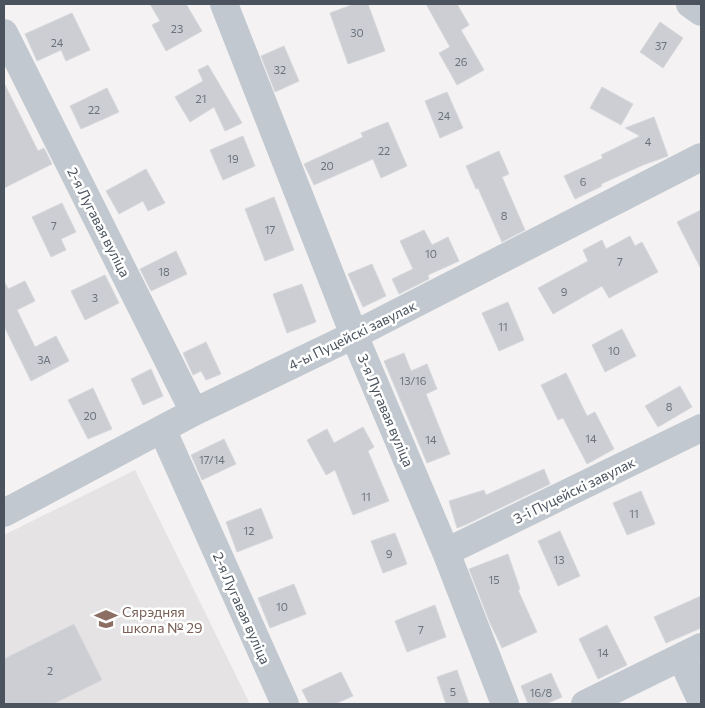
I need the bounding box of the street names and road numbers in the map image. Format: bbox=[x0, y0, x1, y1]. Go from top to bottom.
street label: 2-я Лугавая вуліца bbox=[64, 164, 134, 280]
street label: 4-ы Пуцейскі завулак bbox=[285, 296, 419, 373]
street label: 3-я Лугавая вуліца bbox=[355, 351, 417, 469]
street label: 3-і Пуцейскі завулак bbox=[510, 453, 638, 527]
street label: 2-я Лугавая вуліца bbox=[210, 549, 274, 667]

